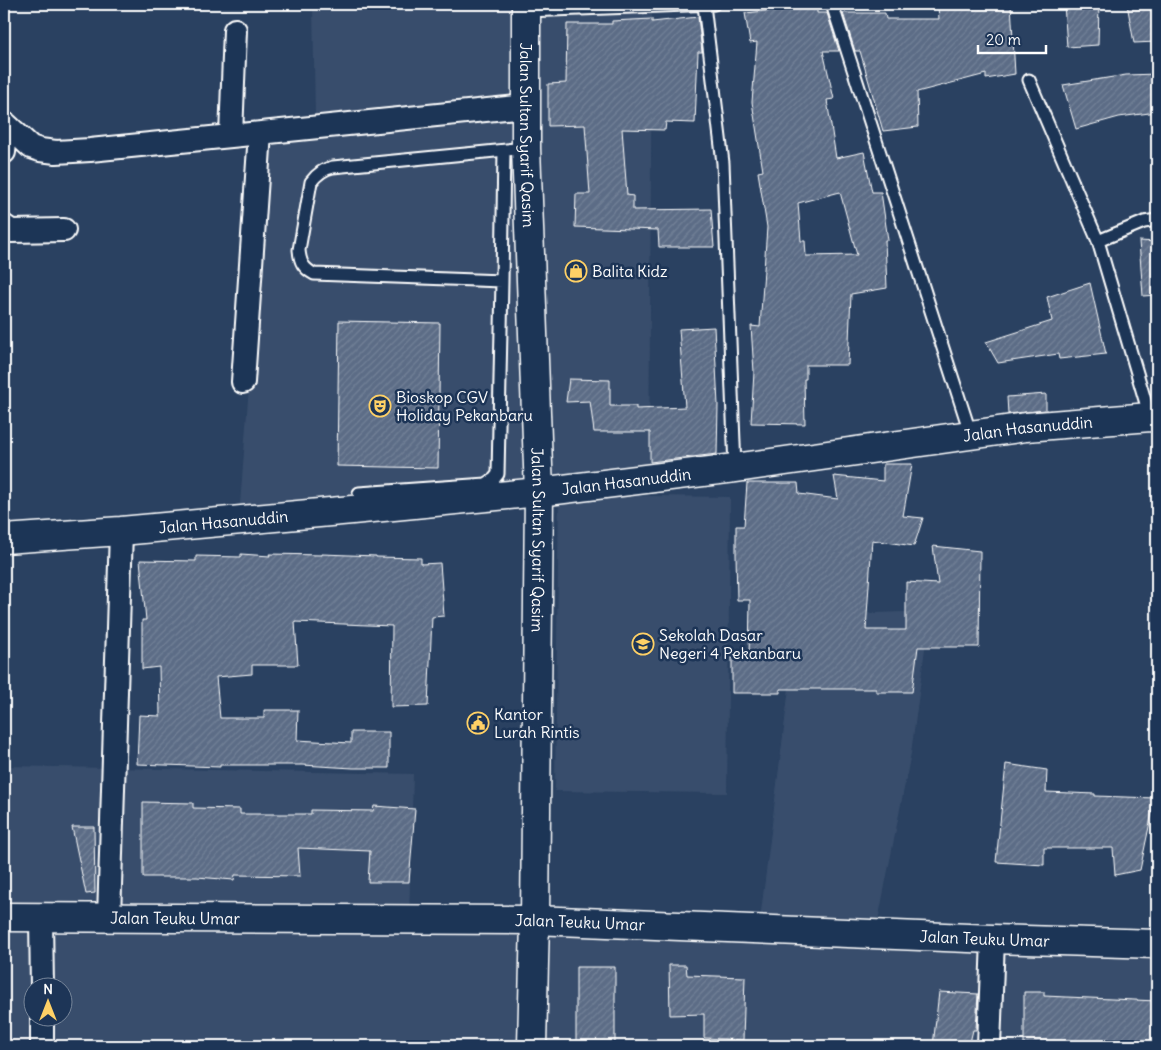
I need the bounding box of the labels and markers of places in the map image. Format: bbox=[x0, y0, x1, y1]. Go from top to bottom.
shop icon: Balita Kidz bbox=[564, 259, 588, 283]
place label: Balita Kidz bbox=[592, 261, 668, 281]
place label: Bioskop CGV Holiday Pekanbaru bbox=[396, 387, 533, 425]
theatre icon: Bioskop CGV Holiday Pekanbaru bbox=[368, 394, 392, 418]
place label: Sekolah Dasar Negeri 4 Pekanbaru bbox=[659, 625, 801, 663]
school or university icon: Sekolah Dasar Negeri 4 Pekanbaru bbox=[631, 632, 655, 656]
place label: Kantor Lurah Rintis bbox=[494, 704, 580, 742]
public building icon: Kantor Lurah Rintis bbox=[466, 711, 490, 735]

